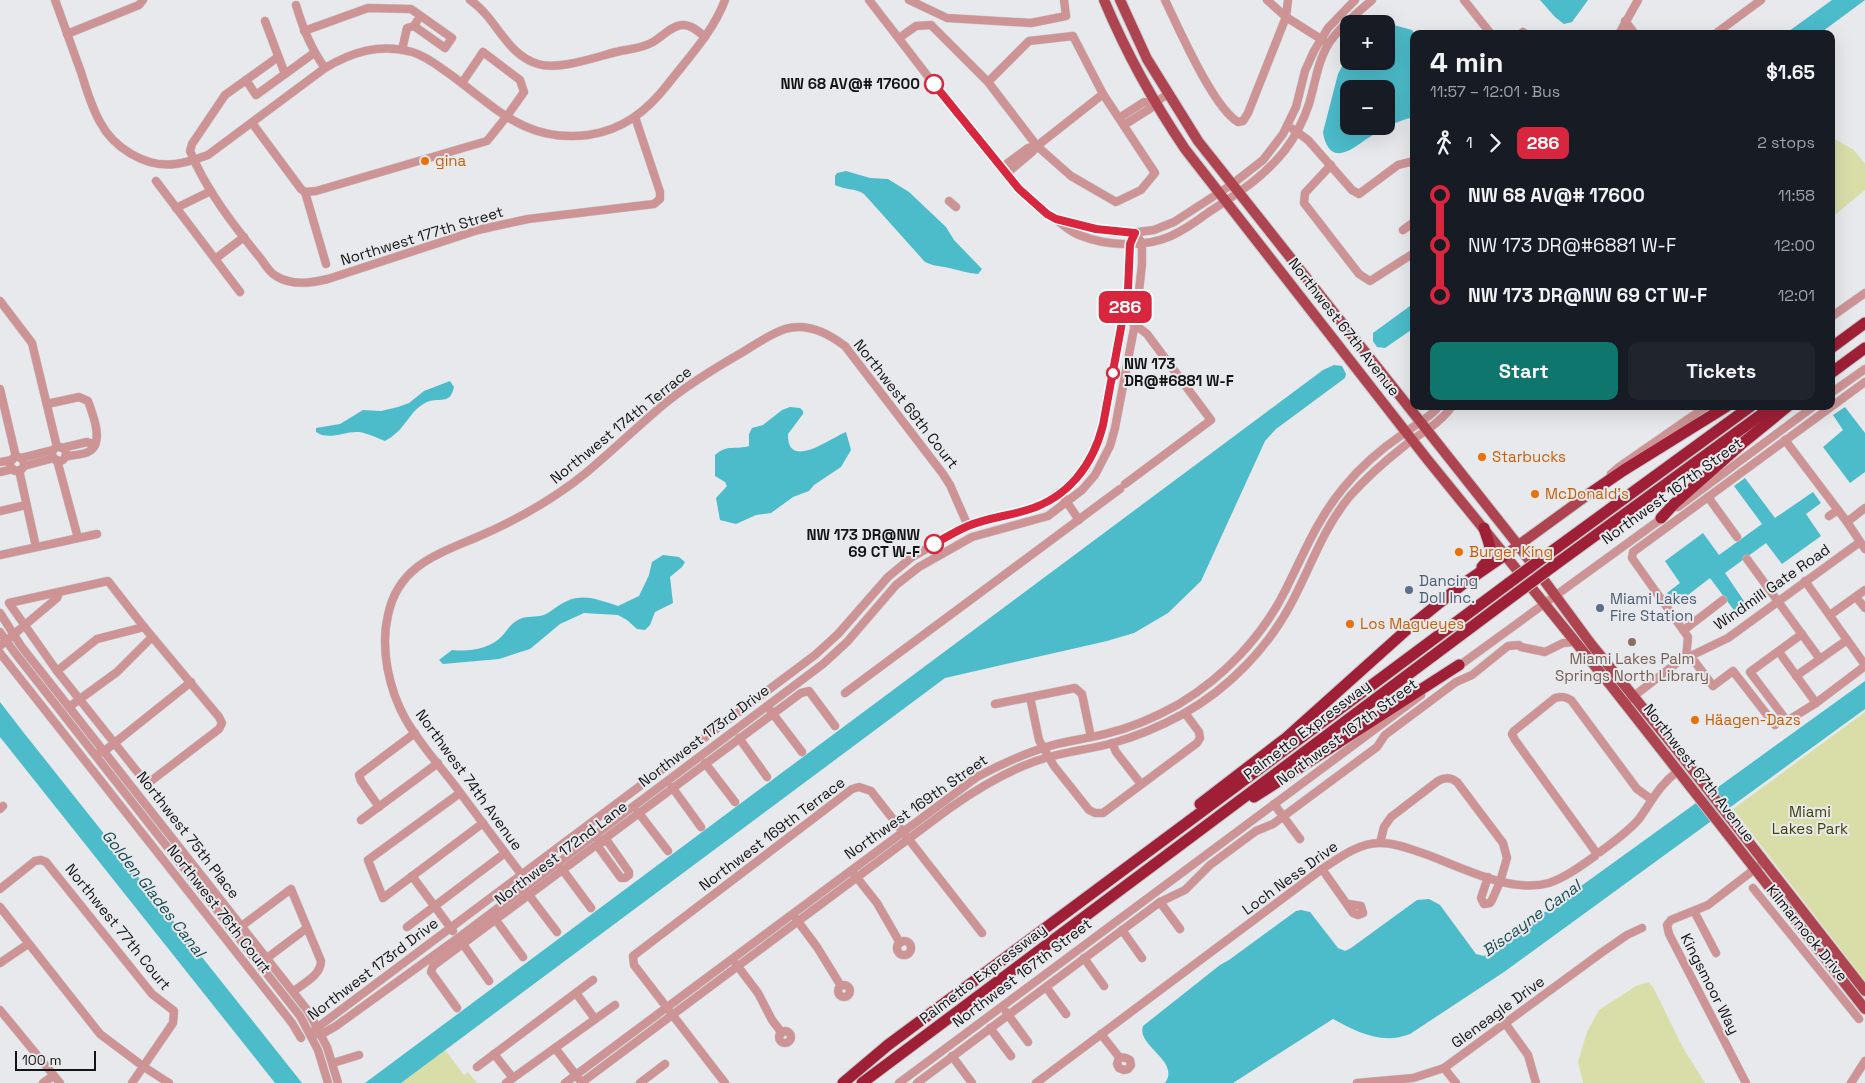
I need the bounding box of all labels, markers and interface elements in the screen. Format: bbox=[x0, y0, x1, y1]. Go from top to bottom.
map controls bbox=[1340, 15, 1395, 135]
button: + bbox=[1340, 15, 1395, 70]
text: 4 min bbox=[1430, 44, 1504, 80]
text: $1.65 bbox=[1766, 60, 1815, 85]
place label: NW 68 AV@# 17600 bbox=[780, 74, 920, 93]
marker: NW 68 AV@# 17600 bbox=[924, 74, 944, 94]
button: − bbox=[1340, 80, 1395, 135]
text: 11:57 – 12:01 · Bus bbox=[1430, 81, 1560, 102]
icon: walk bbox=[1430, 129, 1458, 157]
icon: forward bbox=[1481, 129, 1509, 157]
text: 286 bbox=[1527, 131, 1559, 154]
text: 1 bbox=[1466, 132, 1473, 153]
text: 2 stops bbox=[1757, 132, 1815, 153]
place label: gina bbox=[435, 151, 467, 170]
marker: gina bbox=[419, 155, 431, 167]
text: NW 68 AV@# 17600 bbox=[1468, 183, 1645, 208]
text: 11:58 bbox=[1778, 185, 1815, 206]
street label: Northwest 177th Street bbox=[338, 202, 506, 269]
text: NW 173 DR@#6881 W-F bbox=[1468, 233, 1676, 258]
text: 12:00 bbox=[1774, 235, 1815, 256]
street label: Northwest 67th Avenue bbox=[1284, 254, 1404, 400]
text: NW 173 DR@NW 69 CT W-F bbox=[1468, 283, 1707, 308]
text: 12:01 bbox=[1778, 285, 1815, 306]
line badge: 286 bbox=[1096, 291, 1154, 323]
text: 286 bbox=[1109, 295, 1141, 318]
street label: Northwest 69th Court bbox=[850, 335, 963, 472]
button: Start bbox=[1430, 342, 1618, 400]
button: Tickets bbox=[1628, 342, 1815, 400]
place label: NW 173 DR@#6881 W-F bbox=[1124, 354, 1234, 390]
street label: Northwest 174th Terrace bbox=[546, 362, 695, 488]
marker: NW 173 DR@#6881 W-F bbox=[1106, 366, 1120, 380]
street label: Northwest 167th Street bbox=[1598, 433, 1746, 548]
place label: Starbucks bbox=[1492, 447, 1566, 466]
marker: Starbucks bbox=[1476, 451, 1488, 463]
place label: McDonald's bbox=[1545, 484, 1629, 503]
marker: McDonald's bbox=[1529, 488, 1541, 500]
place label: NW 173 DR@NW 69 CT W-F bbox=[807, 525, 921, 561]
marker: NW 173 DR@NW 69 CT W-F bbox=[924, 534, 944, 554]
street label: Windmill Gate Road bbox=[1710, 539, 1834, 634]
place label: Burger King bbox=[1469, 542, 1553, 561]
marker: Burger King bbox=[1453, 546, 1465, 558]
place label: Dancing Doll Inc. bbox=[1419, 571, 1478, 607]
marker: Dancing Doll Inc. bbox=[1403, 584, 1415, 596]
place label: Miami Lakes Fire Station bbox=[1610, 589, 1697, 625]
marker: Miami Lakes Fire Station bbox=[1594, 602, 1606, 614]
place label: Los Magueyes bbox=[1360, 614, 1464, 633]
marker: Los Magueyes bbox=[1344, 618, 1356, 630]
marker: Miami Lakes Palm Springs North Library bbox=[1626, 636, 1638, 648]
place label: Miami Lakes Palm Springs North Library bbox=[1555, 649, 1709, 685]
street label: Northwest 167th Street bbox=[1273, 674, 1421, 789]
street label: Palmetto Expressway bbox=[1239, 676, 1374, 784]
street label: Northwest 173rd Drive bbox=[635, 680, 773, 791]
street label: Northwest 67th Avenue bbox=[1639, 700, 1759, 846]
street label: Northwest 74th Avenue bbox=[412, 705, 527, 854]
place label: Häagen-Dazs bbox=[1705, 710, 1801, 729]
marker: Häagen-Dazs bbox=[1689, 714, 1701, 726]
street label: Northwest 169th Street bbox=[840, 750, 991, 863]
street label: Northwest 75th Place bbox=[133, 767, 244, 902]
street label: Northwest 169th Terrace bbox=[695, 772, 849, 895]
street label: Northwest 172nd Lane bbox=[491, 796, 631, 909]
park label: Miami Lakes Park bbox=[1772, 802, 1848, 838]
water label: Golden Glades Canal bbox=[97, 825, 211, 963]
street label: Loch Ness Drive bbox=[1238, 836, 1341, 919]
street label: Northwest 76th Court bbox=[163, 840, 276, 977]
street label: Northwest 77th Court bbox=[61, 859, 175, 994]
water label: Biscayne Canal bbox=[1478, 874, 1587, 961]
street label: Kilmarnock Drive bbox=[1763, 880, 1852, 985]
street label: Northwest 173rd Drive bbox=[304, 913, 442, 1024]
street label: Northwest 167th Street bbox=[948, 914, 1095, 1031]
street label: Palmetto Expressway bbox=[915, 920, 1050, 1028]
street label: Kingsmoor Way bbox=[1677, 930, 1744, 1038]
street label: Gleneagle Drive bbox=[1447, 971, 1548, 1052]
scale bar bbox=[15, 1048, 96, 1071]
text: 100 m bbox=[22, 1051, 61, 1069]

